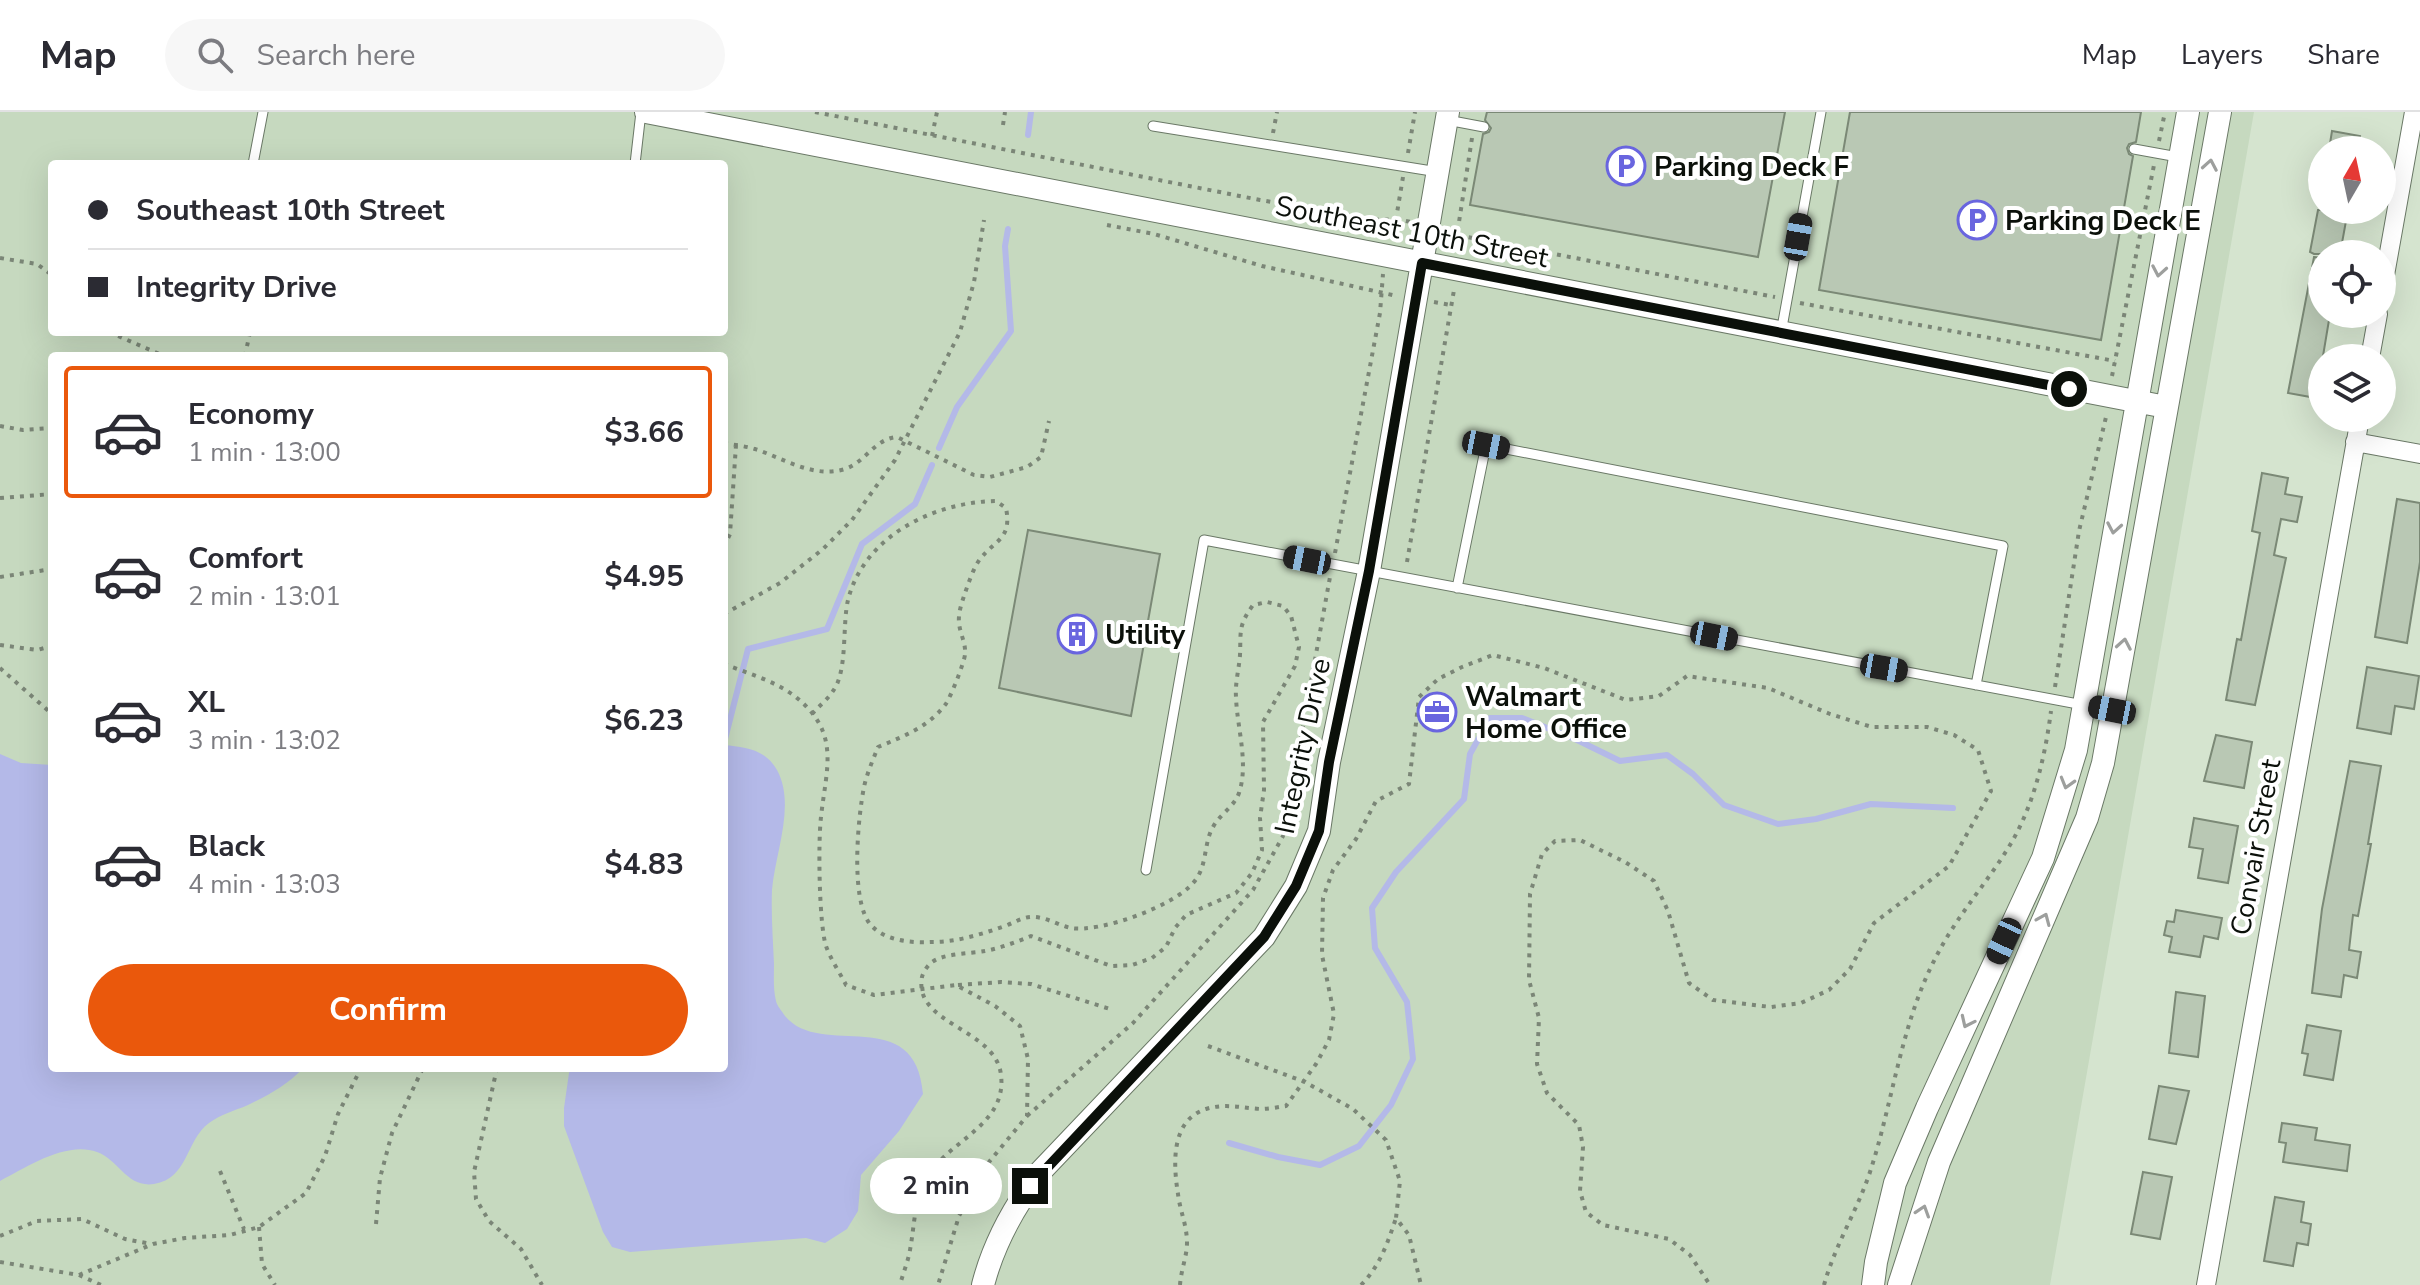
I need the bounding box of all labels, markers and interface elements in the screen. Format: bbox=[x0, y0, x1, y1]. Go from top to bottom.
search box bbox=[165, 19, 725, 91]
text: Map bbox=[40, 30, 117, 81]
icon: search bbox=[193, 33, 237, 77]
text: Search here bbox=[257, 35, 416, 76]
text: Map bbox=[2082, 36, 2137, 74]
text: Layers bbox=[2181, 36, 2263, 74]
text: Share bbox=[2307, 36, 2380, 74]
north arrow bbox=[2308, 136, 2396, 224]
map controls bbox=[2308, 136, 2396, 432]
parking icon: Parking Deck F bbox=[1605, 145, 1647, 187]
place label: Parking Deck F bbox=[1654, 148, 1849, 186]
one-way arrow bbox=[2201, 159, 2218, 172]
street label: Southeast 10th Street bbox=[1272, 187, 1552, 277]
text: Southeast 10th Street bbox=[136, 190, 444, 231]
parking icon: Parking Deck E bbox=[1956, 199, 1998, 241]
place label: Parking Deck E bbox=[2005, 202, 2201, 240]
car bbox=[1782, 211, 1814, 263]
button: locate bbox=[2308, 240, 2396, 328]
one-way arrow bbox=[2152, 265, 2169, 278]
text: Integrity Drive bbox=[136, 267, 337, 308]
button: layers bbox=[2308, 344, 2396, 432]
route start bbox=[2051, 371, 2087, 407]
text: Economy bbox=[188, 394, 314, 435]
icon: car bbox=[92, 396, 164, 468]
text: $3.66 bbox=[605, 412, 684, 453]
car bbox=[1460, 429, 1512, 461]
text: 1 min · 13:00 bbox=[188, 435, 341, 470]
one-way arrow bbox=[2107, 521, 2124, 534]
text: Comfort bbox=[188, 538, 303, 579]
icon: car bbox=[92, 540, 164, 612]
car bbox=[1281, 544, 1333, 576]
text: $4.95 bbox=[605, 556, 684, 597]
text: 2 min · 13:01 bbox=[188, 579, 341, 614]
building icon: Utility bbox=[1056, 613, 1098, 655]
place label: Utility bbox=[1105, 616, 1186, 654]
car bbox=[1688, 620, 1740, 652]
one-way arrow bbox=[2115, 637, 2132, 651]
car bbox=[1858, 652, 1910, 684]
street label: Integrity Drive bbox=[1266, 655, 1340, 837]
place label: Walmart Home Office bbox=[1465, 678, 1627, 748]
text: XL bbox=[188, 682, 225, 723]
icon: car bbox=[92, 684, 164, 756]
office icon: Walmart Home Office bbox=[1416, 691, 1458, 733]
car bbox=[2086, 694, 2138, 726]
text: $6.23 bbox=[605, 700, 684, 741]
text: 3 min · 13:02 bbox=[188, 723, 341, 758]
street label: Convair Street bbox=[2222, 756, 2290, 938]
one-way arrow bbox=[2060, 776, 2076, 789]
text: Black bbox=[188, 826, 265, 867]
icon: car bbox=[92, 828, 164, 900]
text: $4.83 bbox=[605, 844, 684, 885]
text: 4 min · 13:03 bbox=[188, 867, 341, 902]
one-way arrow bbox=[2034, 913, 2050, 927]
car bbox=[1983, 914, 2025, 968]
button: Confirm bbox=[88, 964, 688, 1056]
one-way arrow bbox=[1960, 1014, 1976, 1029]
callout: 2 min bbox=[870, 1158, 1002, 1214]
text: 2 min bbox=[902, 1168, 970, 1203]
route end bbox=[1012, 1168, 1048, 1204]
one-way arrow bbox=[1914, 1204, 1930, 1218]

